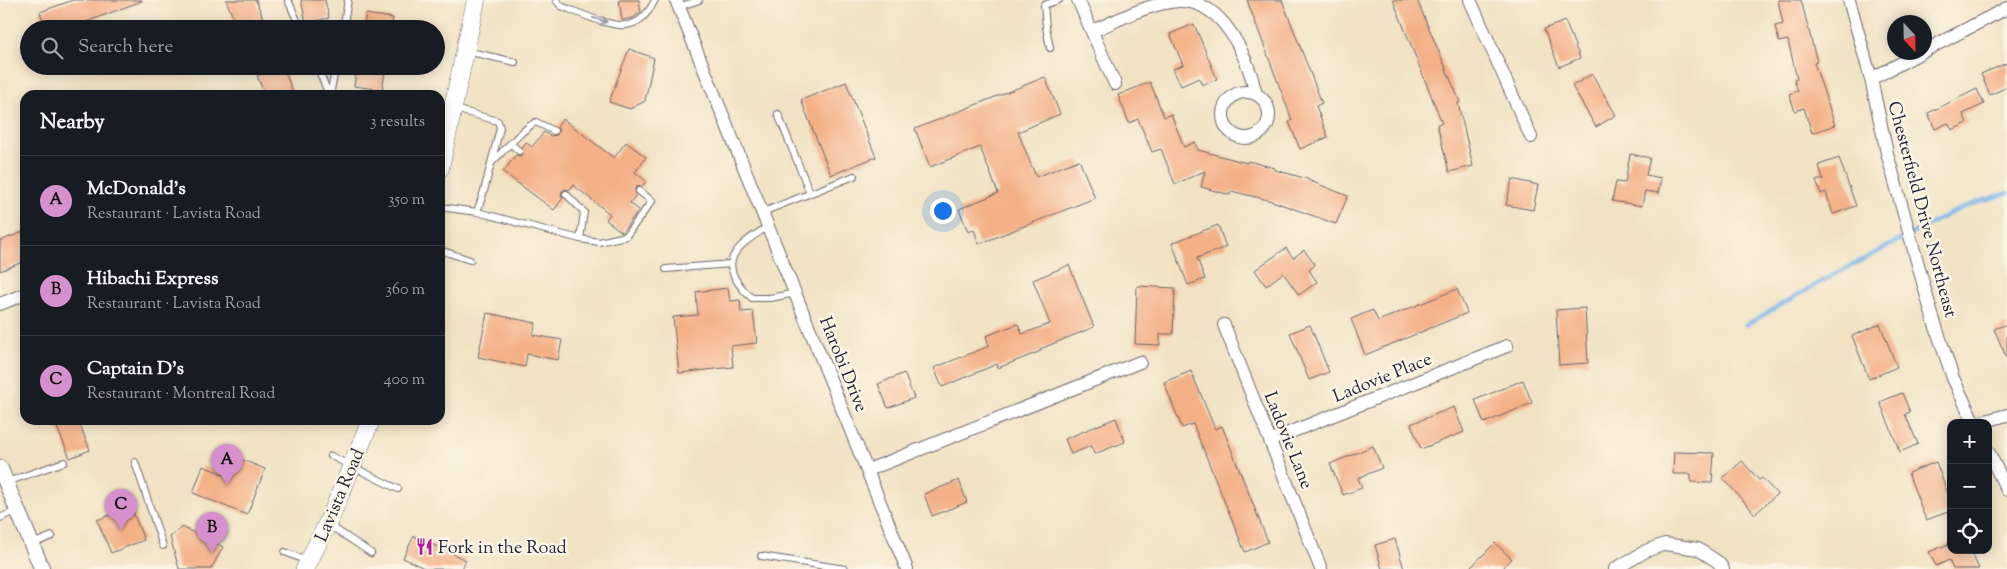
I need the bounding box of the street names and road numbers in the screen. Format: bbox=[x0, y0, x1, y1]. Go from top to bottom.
street label: Chesterfield Drive Northeast bbox=[1880, 99, 1962, 321]
street label: Harobi Drive bbox=[811, 313, 873, 416]
street label: Ladovie Place bbox=[1329, 347, 1436, 411]
street label: Ladovie Lane bbox=[1256, 388, 1318, 493]
street label: Lavista Road bbox=[309, 445, 372, 547]

